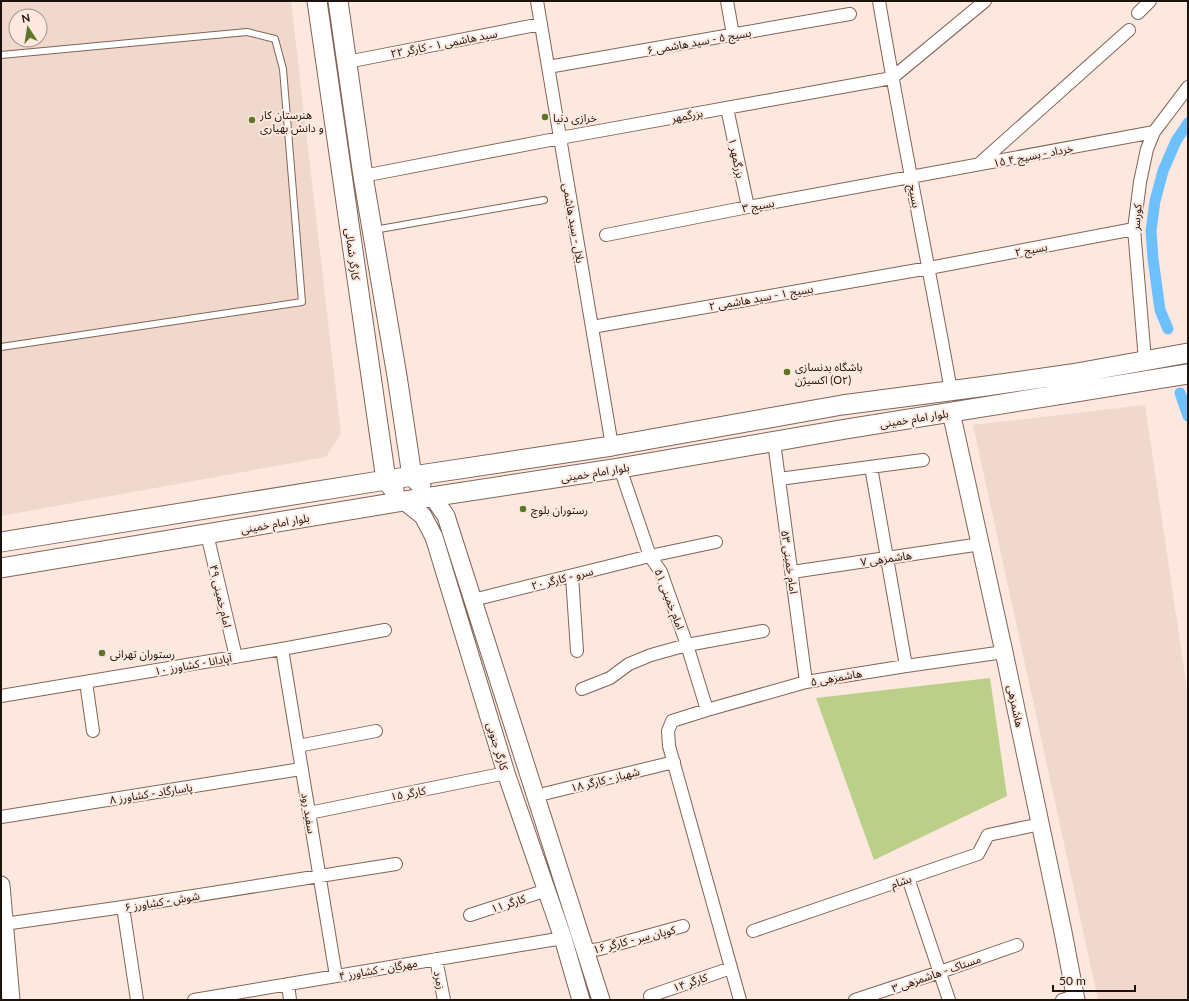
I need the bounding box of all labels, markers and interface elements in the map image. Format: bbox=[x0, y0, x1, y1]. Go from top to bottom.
north arrow bbox=[8, 8, 48, 48]
text: N bbox=[20, 10, 31, 25]
street label: بسیج ۵ - سید هاشمی ۶ bbox=[646, 25, 752, 59]
street label: سید هاشمی ۱ - کارگر ۲۲ bbox=[390, 26, 499, 61]
street label: بزرگمهر bbox=[669, 106, 704, 125]
place label: هنرستان کار و دانش بهیاری bbox=[259, 108, 324, 135]
place label: خرازی دنیا bbox=[553, 111, 597, 125]
marker: خرازی دنیا bbox=[540, 112, 550, 122]
marker: هنرستان کار و دانش بهیاری bbox=[247, 115, 257, 125]
street label: بزرگمهر ۱ bbox=[725, 137, 748, 180]
street label: ۱۵ خرداد - بسیج ۴ bbox=[992, 141, 1075, 171]
street label: بلال - سید هاشمی bbox=[560, 182, 587, 264]
street label: بسیج bbox=[904, 183, 924, 209]
street label: بسیج ۳ bbox=[741, 196, 776, 216]
street label: کورسر bbox=[1128, 203, 1145, 232]
street label: کارگر شمالی bbox=[342, 227, 363, 281]
street label: بسیج ۲ bbox=[1014, 239, 1049, 260]
street label: بسیج ۱ - سید هاشمی ۲ bbox=[708, 281, 814, 315]
place label: باشگاه بدنسازی اکسیژن (O۲) bbox=[795, 360, 863, 387]
marker: باشگاه بدنسازی اکسیژن (O۲) bbox=[782, 367, 792, 377]
street label: بلوار امام خمینی bbox=[879, 406, 950, 432]
street label: بلوار امام خمینی bbox=[560, 460, 631, 486]
place label: رستوران بلوچ bbox=[531, 503, 588, 518]
marker: رستوران بلوچ bbox=[518, 504, 528, 514]
street label: بلوار امام خمینی bbox=[240, 511, 311, 537]
street label: امام خمینی ۵۳ bbox=[777, 529, 801, 595]
street label: هاشمزهی ۷ bbox=[859, 548, 913, 569]
street label: امام خمینی ۴۹ bbox=[206, 563, 235, 629]
street label: سرو - کارگر ۲۰ bbox=[530, 564, 595, 593]
street label: امام خمینی ۵۱ bbox=[651, 567, 688, 632]
place label: رستوران تهرانی bbox=[110, 647, 175, 661]
marker: رستوران تهرانی bbox=[97, 648, 107, 658]
street label: آپادانا - کشاورز ۱۰ bbox=[153, 651, 234, 679]
street label: هاشمزهی ۵ bbox=[809, 666, 863, 689]
street label: هاشمزهی bbox=[1004, 684, 1027, 729]
street label: کارگر جنوبی bbox=[484, 720, 512, 772]
street label: شهباز - کارگر ۱۸ bbox=[569, 764, 641, 795]
street label: پاسارگاد - کشاورز ۸ bbox=[109, 780, 194, 808]
street label: کارگر ۱۵ bbox=[389, 783, 427, 804]
street label: سفید رود bbox=[298, 792, 319, 835]
street label: بشام bbox=[889, 871, 914, 892]
street label: شوش - کشاورز ۶ bbox=[123, 889, 201, 914]
street label: کارگر ۱۱ bbox=[489, 891, 528, 916]
street label: کوپان سر - کارگر ۱۶ bbox=[591, 922, 678, 958]
street label: مستاک - هاشمزهی ۳ bbox=[890, 952, 983, 995]
street label: مهرگان - کشاورز ۴ bbox=[338, 956, 419, 983]
scale bar bbox=[1053, 967, 1135, 993]
street label: زمرد bbox=[431, 970, 448, 991]
street label: کارگر ۱۴ bbox=[671, 970, 710, 995]
text: 50 m bbox=[1059, 973, 1086, 988]

